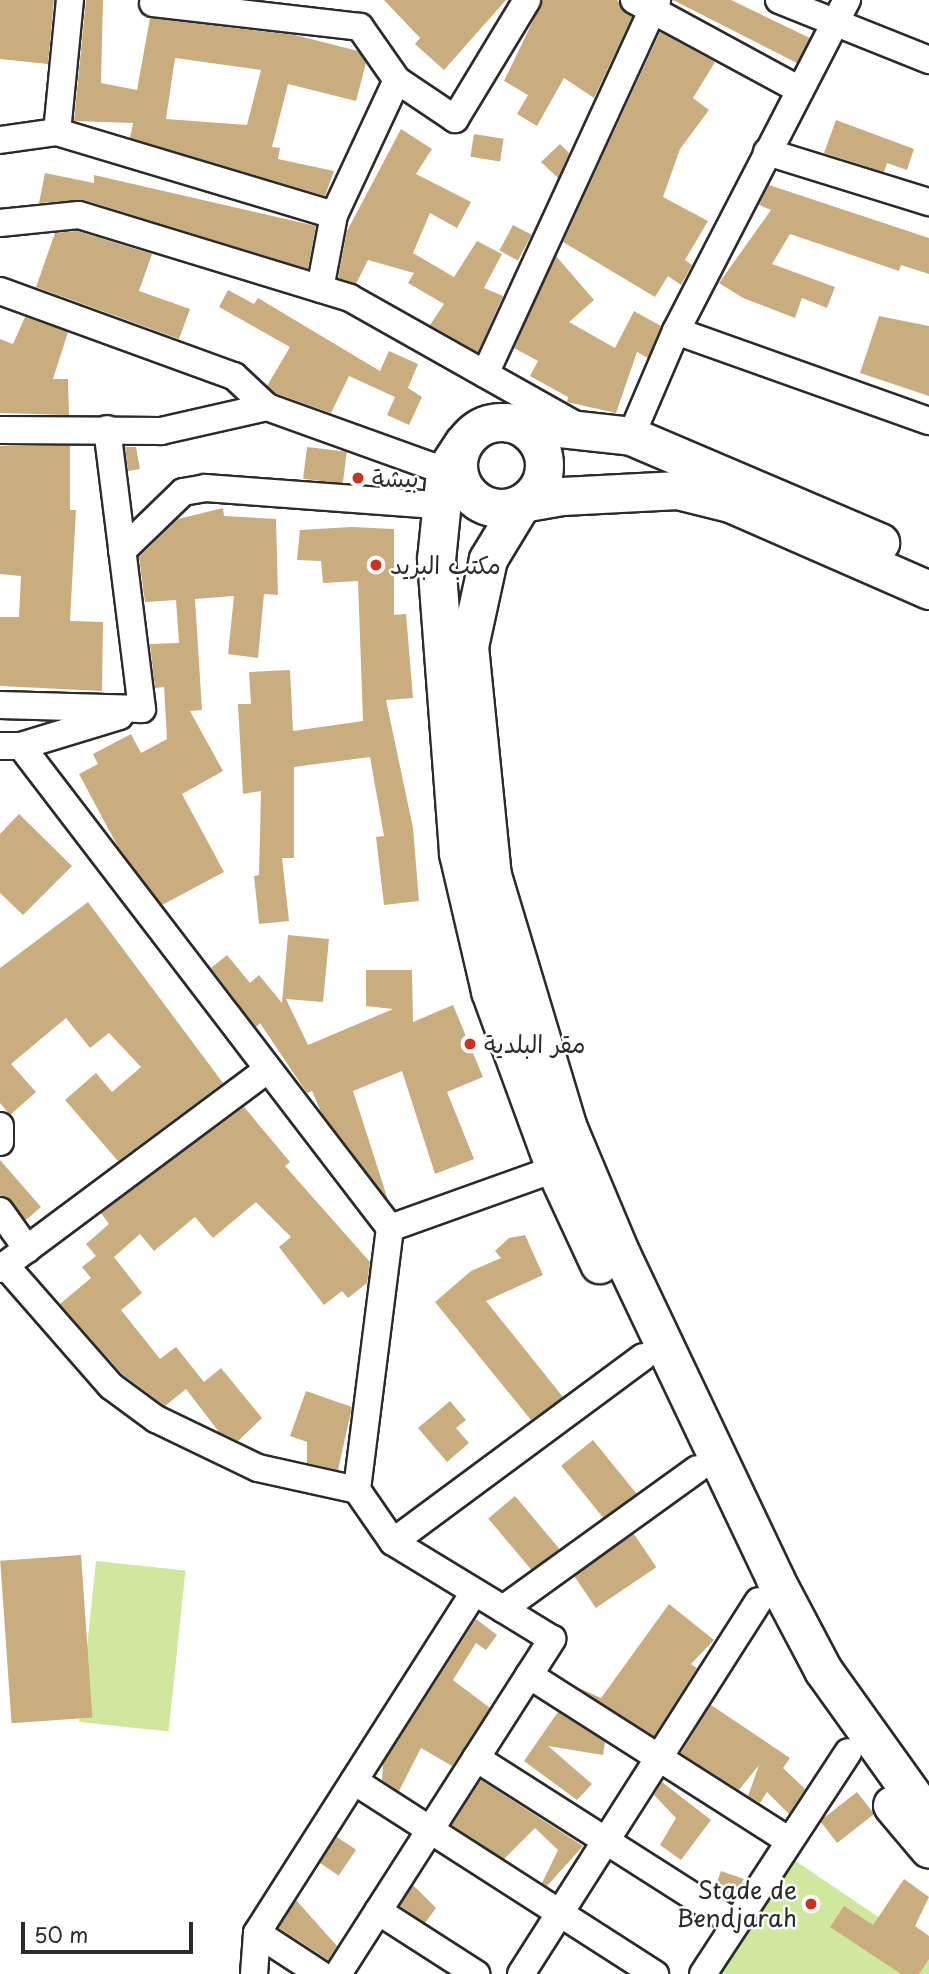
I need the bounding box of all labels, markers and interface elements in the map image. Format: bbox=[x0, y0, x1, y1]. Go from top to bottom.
place label: بيشة bbox=[372, 464, 419, 492]
marker: بيشة bbox=[350, 470, 366, 486]
place label: مكتب البريد bbox=[390, 551, 501, 579]
marker: مكتب البريد bbox=[368, 557, 384, 573]
place label: مقر البلدية bbox=[484, 1030, 585, 1058]
marker: مقر البلدية bbox=[462, 1036, 478, 1052]
place label: Stade de Bendjarah bbox=[677, 1876, 797, 1932]
marker: Stade de Bendjarah bbox=[803, 1896, 819, 1912]
scale bar bbox=[24, 1908, 196, 1952]
text: 50 m bbox=[34, 1918, 88, 1950]

